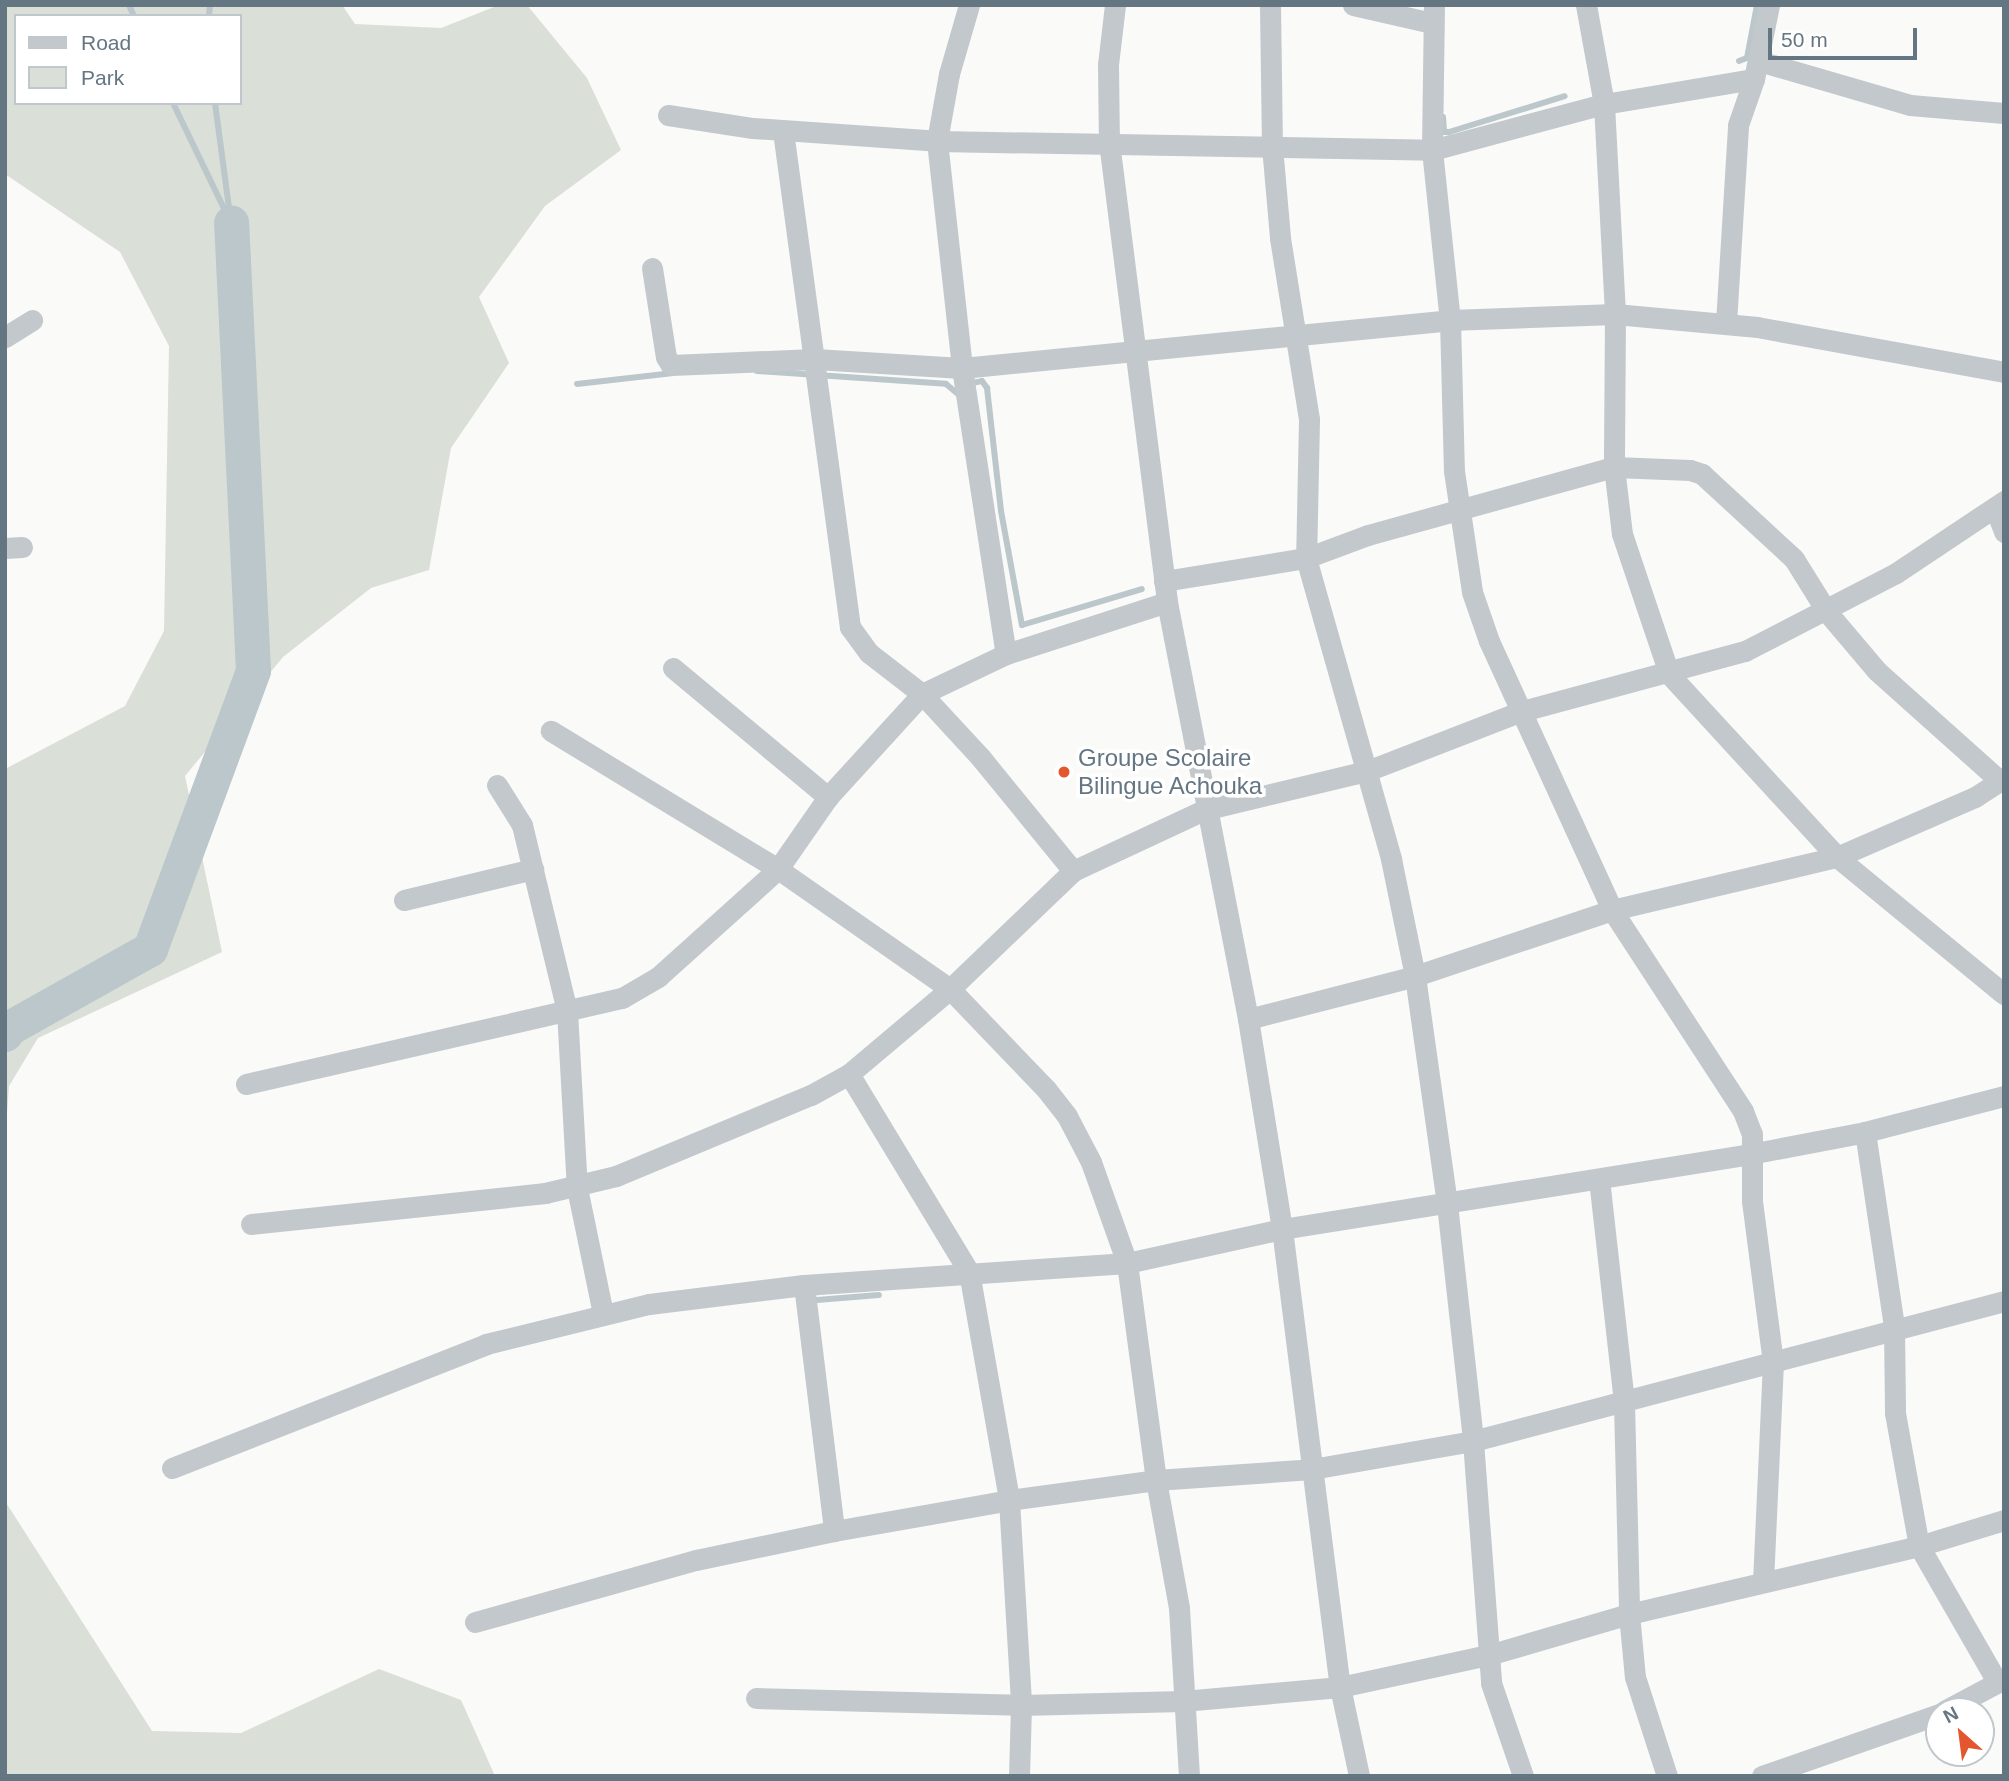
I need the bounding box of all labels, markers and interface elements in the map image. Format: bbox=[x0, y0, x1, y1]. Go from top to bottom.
legend bbox=[14, 14, 242, 105]
scale bar bbox=[1771, 14, 1920, 58]
text: 50 m bbox=[1781, 28, 1828, 51]
text: Road bbox=[81, 31, 131, 54]
text: Park bbox=[81, 66, 124, 89]
place label: Groupe Scolaire Bilingue Achouka bbox=[1078, 744, 1263, 800]
marker: Groupe Scolaire Bilingue Achouka bbox=[1056, 764, 1072, 780]
north arrow bbox=[1925, 1697, 1995, 1767]
text: N bbox=[1940, 1702, 1962, 1727]

